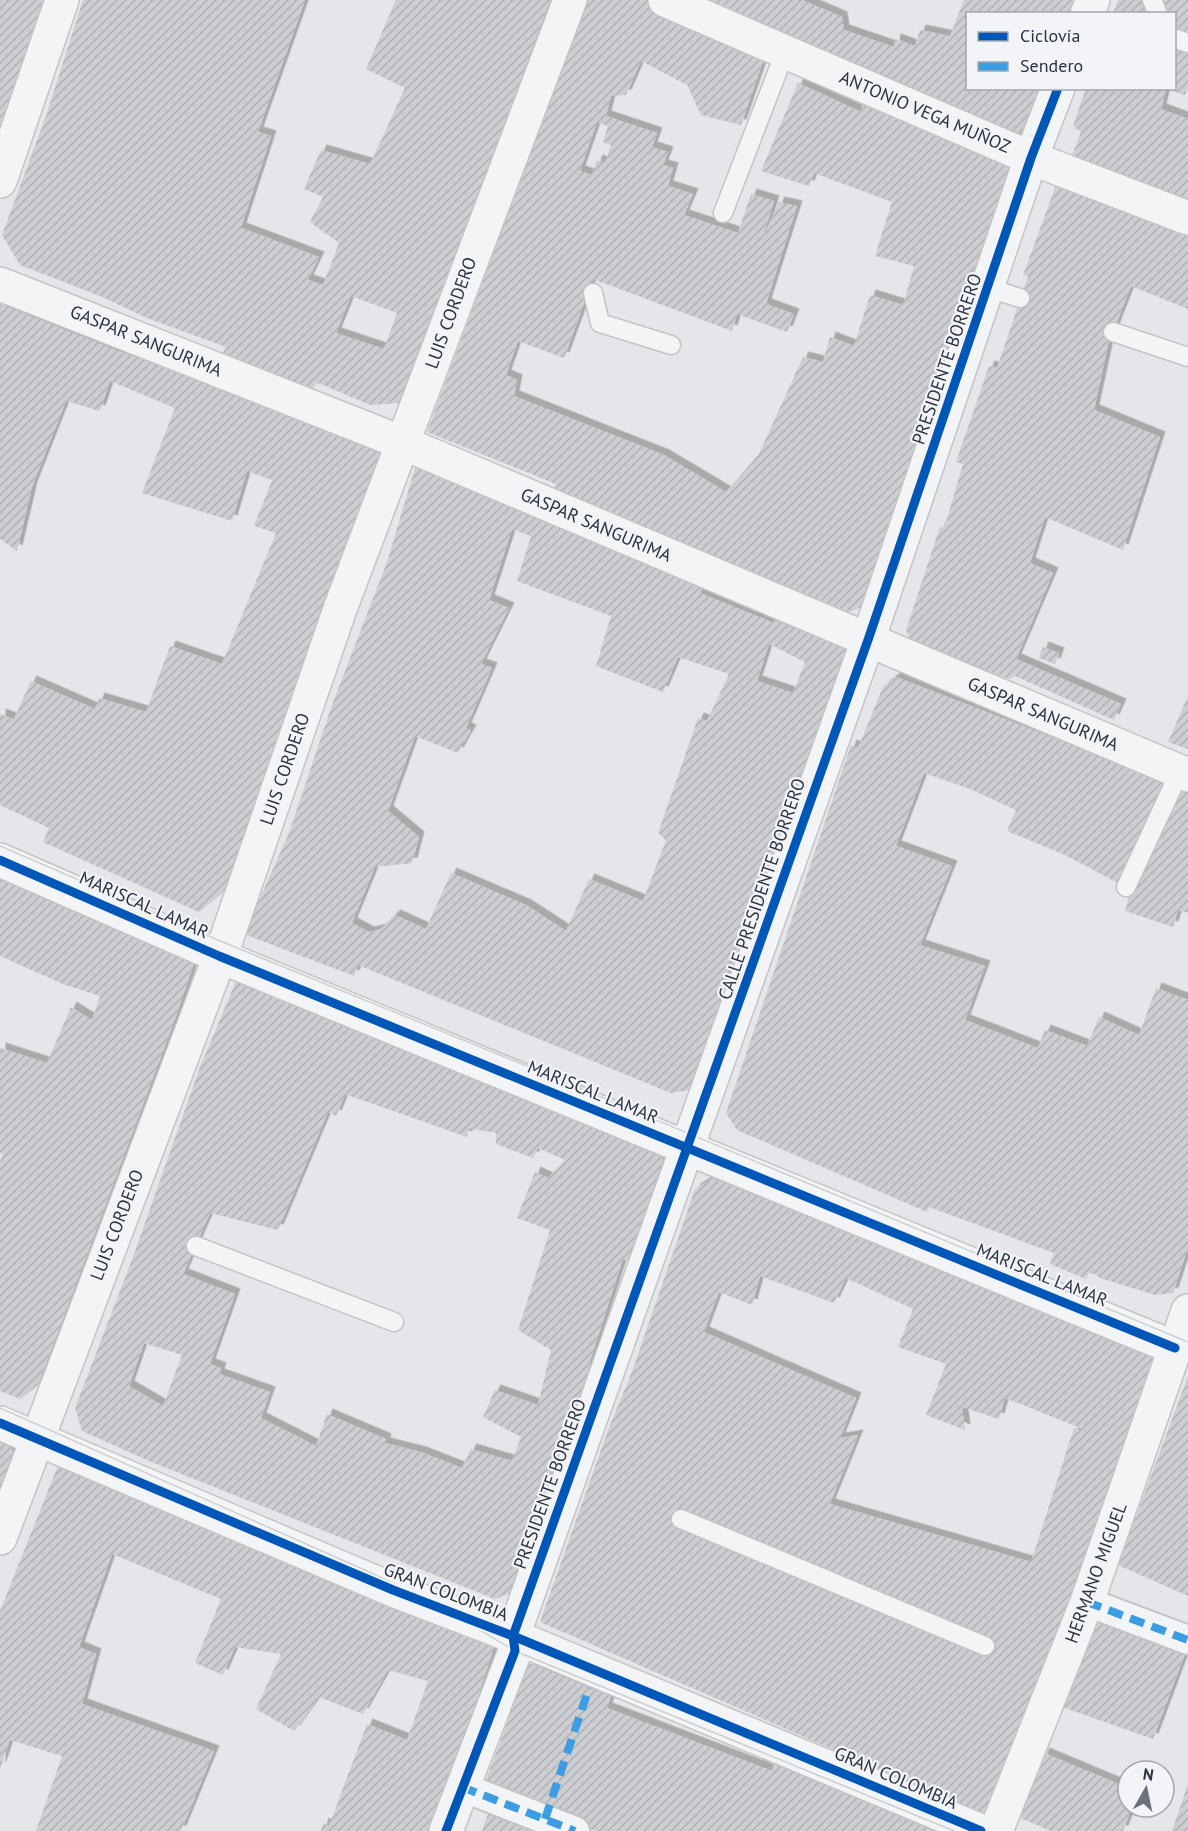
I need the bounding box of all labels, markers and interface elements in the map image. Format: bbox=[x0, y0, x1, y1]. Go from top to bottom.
legend bbox=[966, 12, 1176, 90]
text: Ciclovía bbox=[1020, 24, 1080, 47]
text: Sendero bbox=[1020, 54, 1083, 77]
street label: ANTONIO VEGA MUÑOZ bbox=[836, 65, 1014, 158]
street label: LUIS CORDERO bbox=[420, 254, 481, 372]
street label: PRESIDENTE BORRERO bbox=[906, 270, 987, 447]
street label: GASPAR SANGURIMA bbox=[67, 300, 226, 382]
street label: GASPAR SANGURIMA bbox=[517, 482, 676, 567]
street label: GASPAR SANGURIMA bbox=[964, 671, 1123, 756]
street label: LUIS CORDERO bbox=[255, 710, 314, 828]
street label: CALLE PRESIDENTE BORRERO bbox=[713, 775, 810, 1003]
street label: MARISCAL LAMAR bbox=[76, 866, 213, 944]
street label: MARISCAL LAMAR bbox=[524, 1055, 662, 1128]
street label: LUIS CORDERO bbox=[85, 1166, 148, 1284]
street label: MARISCAL LAMAR bbox=[973, 1238, 1111, 1311]
street label: PRESIDENTE BORRERO bbox=[508, 1396, 591, 1572]
street label: HERMANO MIGUEL bbox=[1059, 1500, 1132, 1646]
street label: GRAN COLOMBIA bbox=[381, 1557, 512, 1626]
street label: GRAN COLOMBIA bbox=[831, 1741, 962, 1814]
north arrow bbox=[1116, 1759, 1176, 1819]
text: N bbox=[1142, 1763, 1155, 1785]

